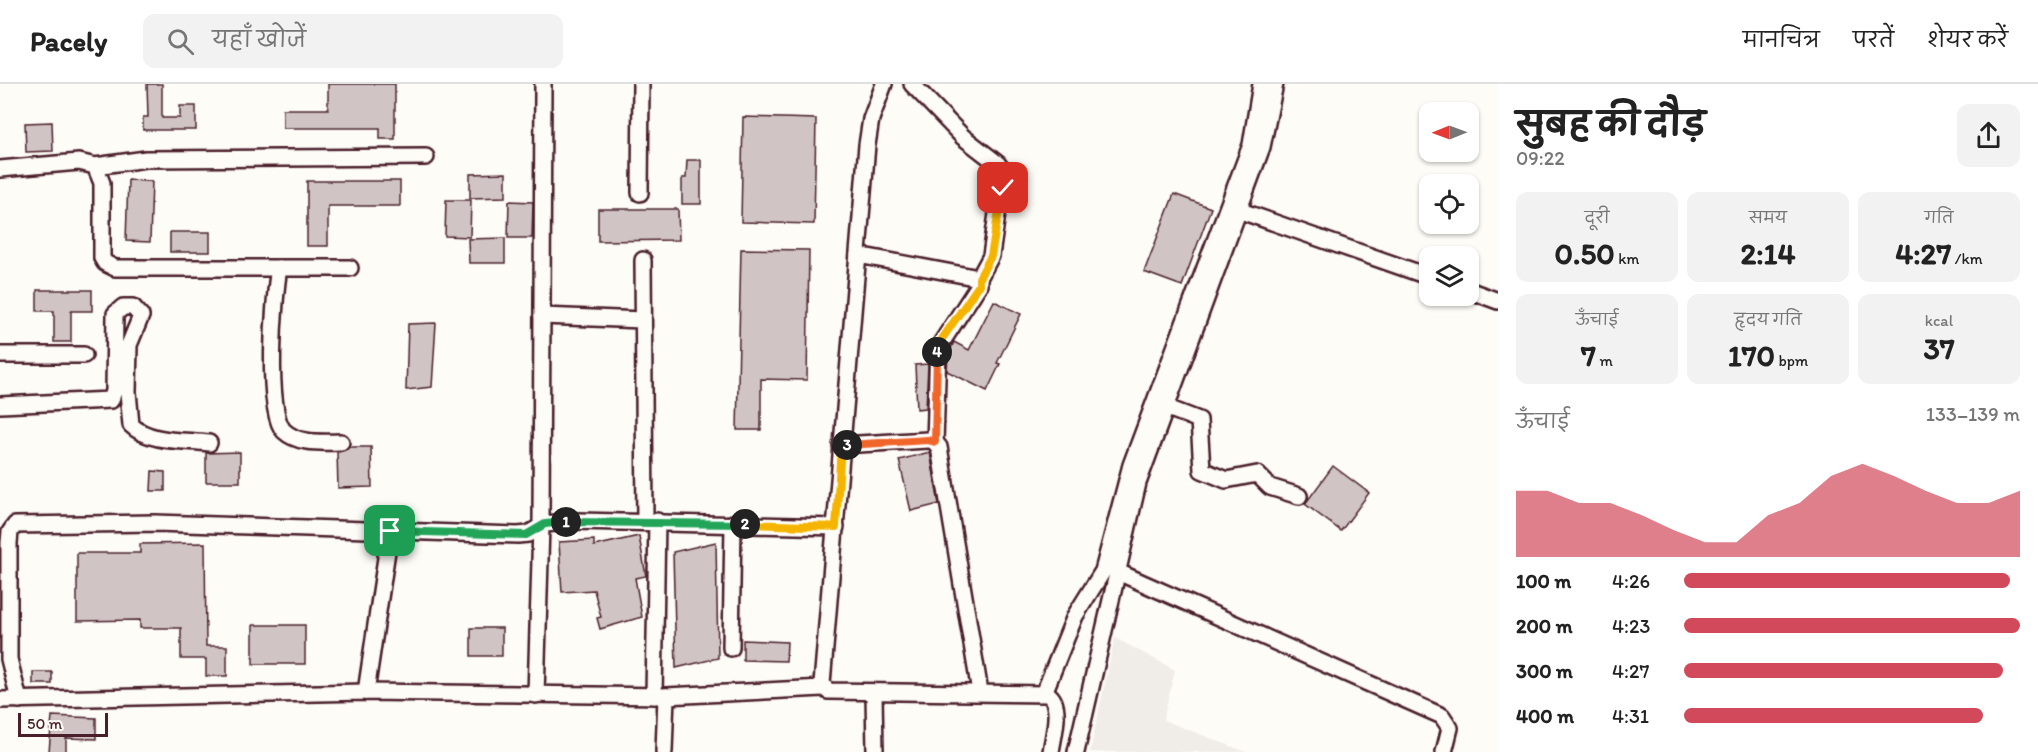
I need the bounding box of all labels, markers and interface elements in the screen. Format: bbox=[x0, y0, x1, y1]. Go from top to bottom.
search box bbox=[143, 14, 563, 68]
text: Pacely bbox=[30, 24, 107, 58]
icon: search bbox=[164, 25, 197, 58]
text: यहाँ खोजें bbox=[212, 26, 306, 53]
text: मानचित्र bbox=[1743, 27, 1820, 52]
text: परतें bbox=[1853, 27, 1894, 52]
text: शेयर करें bbox=[1927, 27, 2008, 52]
north arrow bbox=[1419, 102, 1479, 162]
map controls bbox=[1419, 102, 1479, 306]
text: सुबह की दौड़ bbox=[1516, 104, 1706, 143]
button: share bbox=[1957, 104, 2020, 167]
text: 09:22 bbox=[1516, 146, 1565, 170]
pin bbox=[977, 162, 1028, 213]
icon: check bbox=[986, 171, 1019, 204]
button: locate bbox=[1419, 174, 1479, 234]
text: दूरी bbox=[1584, 208, 1610, 227]
text: समय bbox=[1749, 208, 1787, 227]
text: गति bbox=[1924, 208, 1954, 227]
text: 0.50 bbox=[1555, 235, 1615, 272]
text: 2:14 bbox=[1740, 235, 1796, 272]
text: 4:27 bbox=[1895, 235, 1951, 272]
button: layers bbox=[1419, 246, 1479, 306]
text: km bbox=[1615, 249, 1639, 268]
text: /km bbox=[1951, 249, 1983, 268]
text: ऊँचाई bbox=[1576, 310, 1618, 329]
text: हृदय गति bbox=[1734, 310, 1802, 329]
text: kcal bbox=[1925, 311, 1953, 330]
text: 37 bbox=[1923, 330, 1955, 367]
pin: 4 bbox=[922, 337, 952, 367]
text: 7 bbox=[1581, 337, 1596, 374]
text: 170 bbox=[1728, 337, 1775, 374]
text: 4 bbox=[932, 342, 942, 361]
text: m bbox=[1596, 351, 1613, 370]
text: bpm bbox=[1775, 351, 1808, 370]
text: 133–139 m bbox=[1926, 402, 2020, 426]
text: ऊँचाई bbox=[1516, 409, 1570, 433]
pin: 3 bbox=[832, 430, 862, 460]
text: 3 bbox=[843, 435, 851, 454]
pin bbox=[364, 505, 415, 556]
pin: 1 bbox=[551, 507, 581, 537]
pin: 2 bbox=[730, 509, 760, 539]
text: 1 bbox=[562, 512, 570, 531]
icon: arrive bbox=[373, 514, 406, 547]
text: 2 bbox=[741, 514, 749, 533]
text: 100 m bbox=[1516, 569, 1571, 593]
text: 4:26 bbox=[1612, 569, 1650, 593]
text: 200 m bbox=[1516, 614, 1572, 638]
text: 4:23 bbox=[1612, 614, 1650, 638]
text: 300 m bbox=[1516, 659, 1573, 683]
text: 4:27 bbox=[1612, 659, 1649, 683]
text: 400 m bbox=[1516, 704, 1574, 728]
text: 4:31 bbox=[1612, 704, 1649, 728]
scale bar bbox=[18, 710, 108, 738]
text: 50 m bbox=[27, 714, 62, 733]

